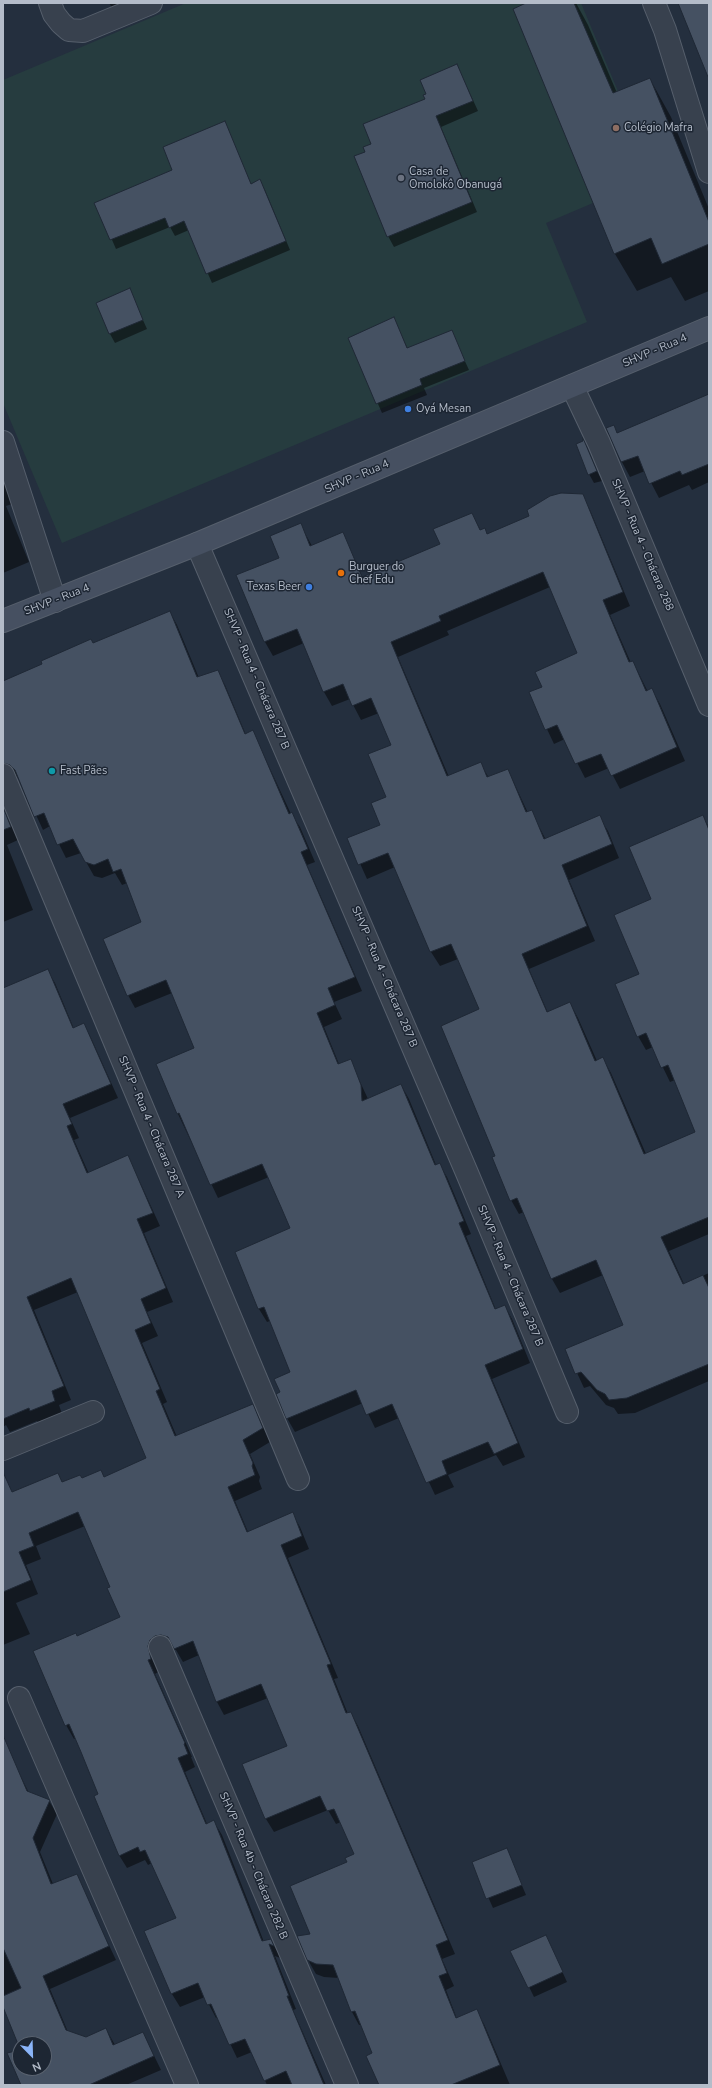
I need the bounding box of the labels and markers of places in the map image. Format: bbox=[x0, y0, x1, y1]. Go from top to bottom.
place label: Colégio Mafra bbox=[624, 121, 693, 135]
marker: Colégio Mafra bbox=[611, 123, 621, 133]
place label: Casa de Omolokô Obanugá bbox=[409, 165, 502, 191]
marker: Casa de Omolokô Obanugá bbox=[396, 173, 406, 183]
place label: Oyá Mesan bbox=[416, 402, 471, 416]
marker: Oyá Mesan bbox=[403, 404, 413, 414]
place label: Burguer do Chef Edu bbox=[349, 560, 404, 586]
marker: Burguer do Chef Edu bbox=[336, 568, 346, 578]
place label: Texas Beer bbox=[247, 580, 301, 594]
marker: Texas Beer bbox=[304, 582, 314, 592]
place label: Fast Pães bbox=[60, 764, 107, 778]
marker: Fast Pães bbox=[47, 766, 57, 776]

